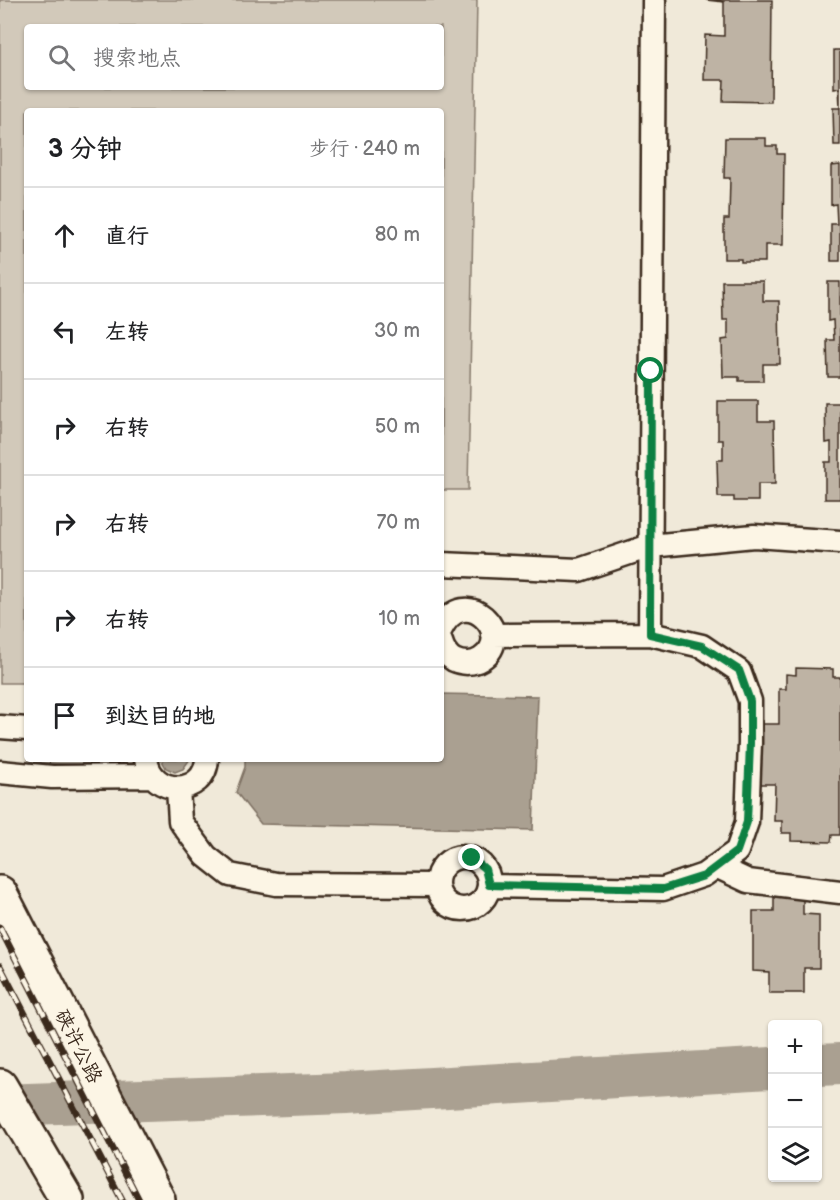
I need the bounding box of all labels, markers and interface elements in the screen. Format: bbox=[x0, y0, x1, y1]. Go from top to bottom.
search box bbox=[24, 24, 444, 90]
icon: search bbox=[45, 41, 78, 74]
text: 搜索地点 bbox=[93, 45, 181, 72]
text: 3 分钟 bbox=[48, 134, 122, 165]
text: 步行 · 240 m bbox=[310, 137, 420, 161]
icon: ahead bbox=[48, 219, 81, 252]
text: 直行 bbox=[105, 223, 149, 250]
text: 80 m bbox=[375, 223, 420, 247]
icon: left bbox=[48, 315, 81, 348]
text: 左转 bbox=[105, 319, 149, 346]
text: 30 m bbox=[374, 319, 420, 343]
route start bbox=[637, 357, 663, 383]
icon: right bbox=[48, 411, 81, 444]
text: 右转 bbox=[105, 415, 149, 442]
text: 50 m bbox=[375, 415, 420, 439]
icon: right bbox=[48, 507, 81, 540]
text: 右转 bbox=[105, 511, 149, 538]
text: 70 m bbox=[376, 511, 420, 535]
icon: right bbox=[48, 603, 81, 636]
text: 右转 bbox=[105, 607, 149, 634]
text: 10 m bbox=[379, 607, 420, 631]
icon: arrive bbox=[48, 699, 81, 732]
text: 到达目的地 bbox=[105, 703, 215, 730]
route end bbox=[458, 844, 484, 870]
street label: 硖许公路 bbox=[49, 1005, 107, 1088]
map controls bbox=[768, 1020, 822, 1182]
button: + bbox=[768, 1020, 822, 1074]
button: − bbox=[768, 1074, 822, 1128]
button: layers bbox=[768, 1128, 822, 1182]

